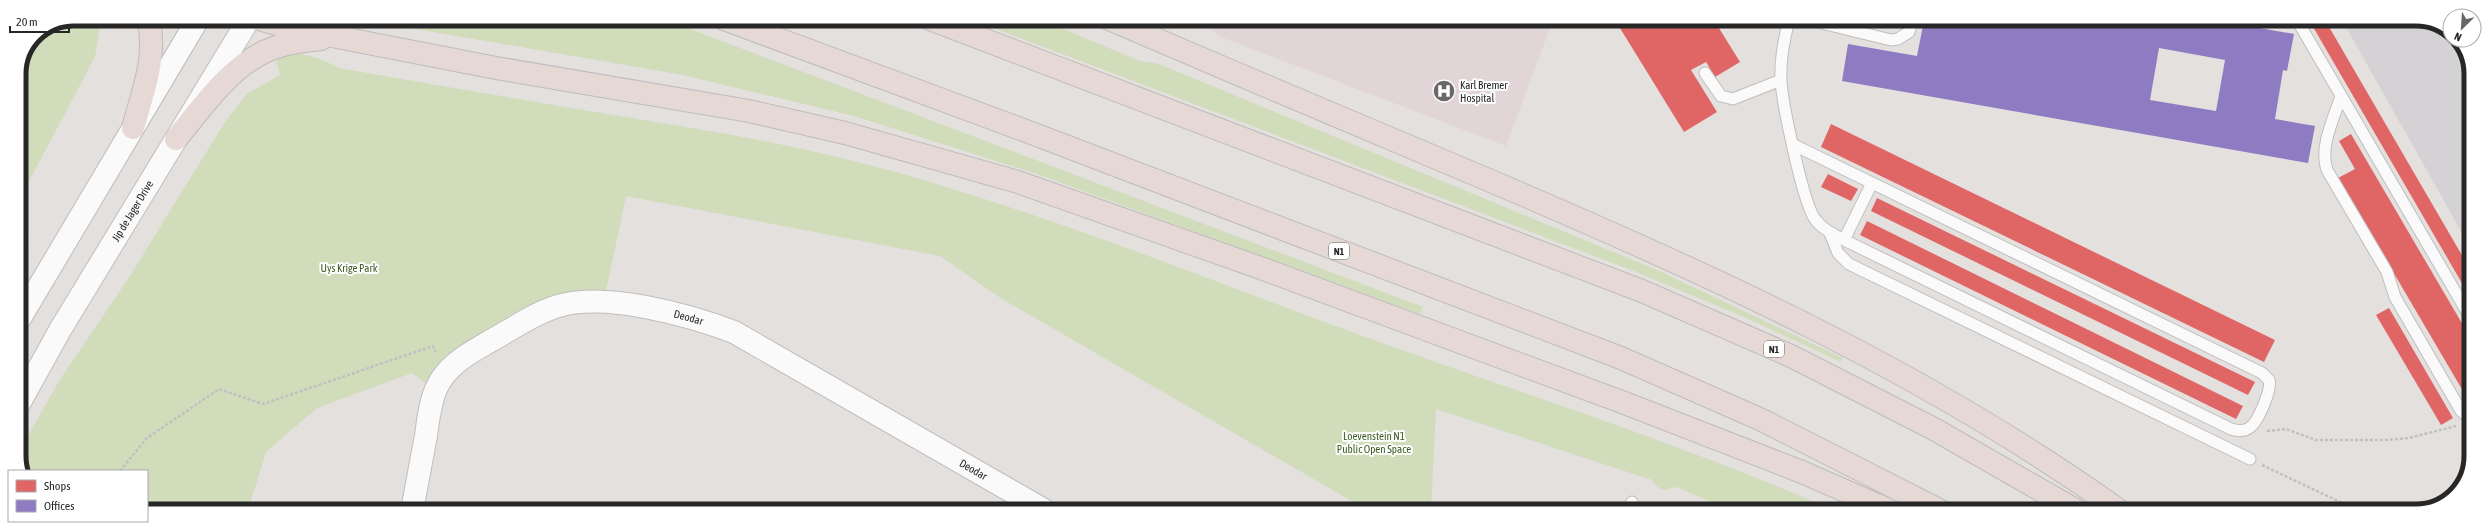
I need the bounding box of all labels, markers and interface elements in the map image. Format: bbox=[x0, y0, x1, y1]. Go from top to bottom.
scale bar bbox=[10, 8, 69, 34]
north arrow bbox=[2442, 8, 2482, 48]
text: 20 m bbox=[16, 15, 38, 29]
text: N bbox=[2452, 30, 2463, 44]
hospital icon: Karl Bremer Hospital bbox=[1431, 78, 1457, 104]
place label: Karl Bremer Hospital bbox=[1460, 79, 1508, 104]
street label: Jip de Jager Drive bbox=[109, 178, 155, 243]
road number: N1 bbox=[1329, 243, 1349, 259]
park label: Uys Krige Park bbox=[321, 262, 378, 274]
street label: Deodar bbox=[673, 307, 705, 327]
road number: N1 bbox=[1764, 341, 1784, 357]
park label: Loevenstein N1 Public Open Space bbox=[1337, 430, 1411, 455]
street label: Deodar bbox=[957, 457, 990, 482]
legend bbox=[8, 470, 148, 522]
text: Shops bbox=[44, 479, 70, 493]
text: Offices bbox=[44, 499, 74, 513]

